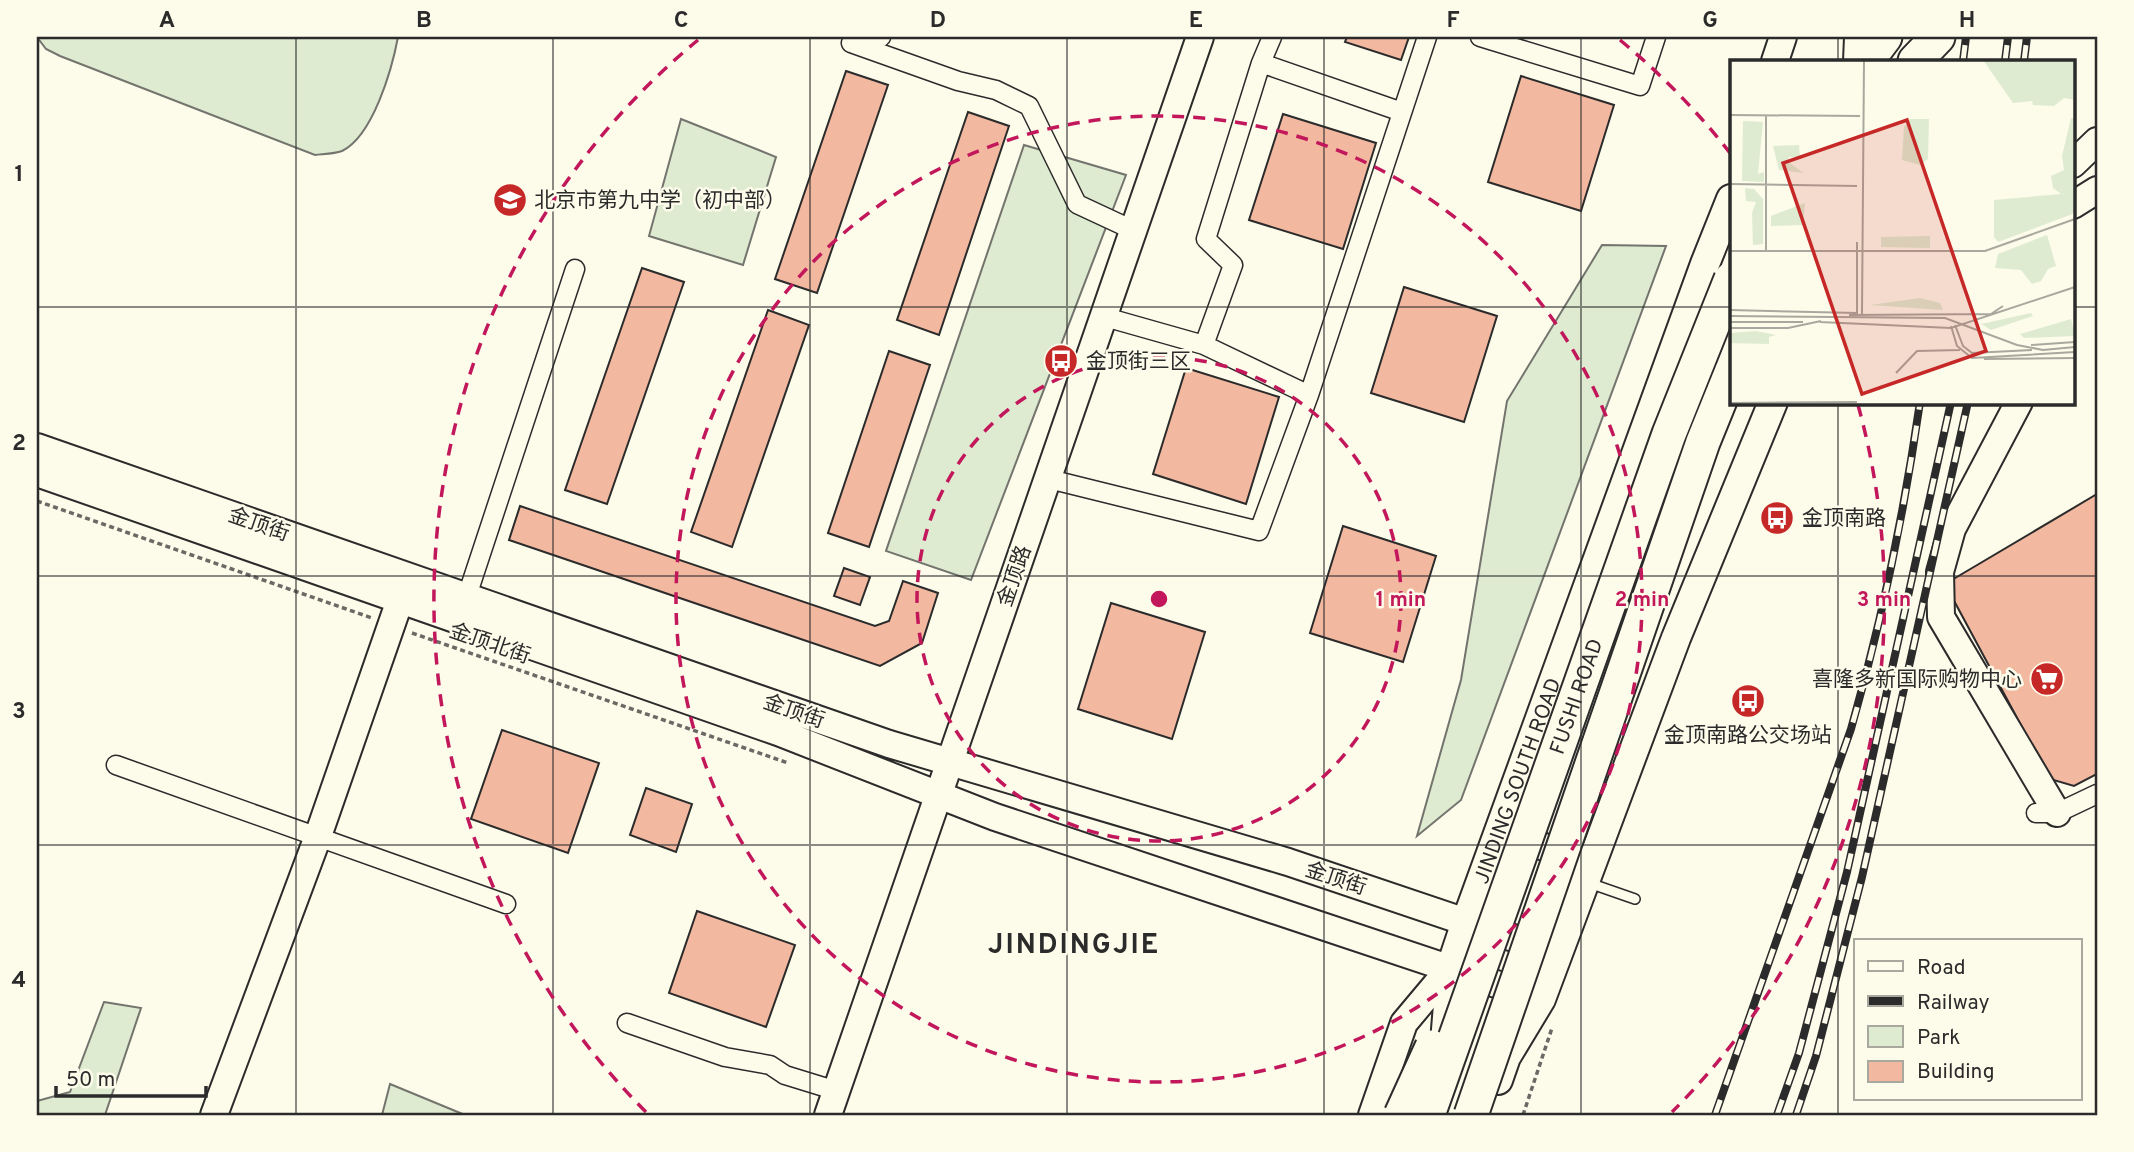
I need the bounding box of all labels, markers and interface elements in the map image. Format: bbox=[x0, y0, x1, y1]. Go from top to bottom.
text: A bbox=[159, 7, 175, 36]
text: B bbox=[416, 7, 432, 36]
text: C bbox=[674, 7, 688, 36]
text: D bbox=[930, 7, 946, 36]
text: E bbox=[1189, 7, 1203, 36]
text: F bbox=[1446, 7, 1460, 36]
text: G bbox=[1702, 7, 1718, 36]
text: H bbox=[1959, 7, 1975, 36]
inset map bbox=[1730, 60, 2074, 404]
text: 1 bbox=[14, 161, 24, 190]
school or university icon: 北京市第九中学（初中部） bbox=[491, 181, 529, 219]
place label: 北京市第九中学（初中部） bbox=[534, 188, 786, 215]
bus stop icon: 金顶街三区 bbox=[1042, 342, 1080, 380]
place label: 金顶街三区 bbox=[1086, 349, 1191, 376]
text: 2 bbox=[12, 430, 26, 459]
bus stop icon: 金顶南路 bbox=[1758, 499, 1796, 537]
street label: 金顶街 bbox=[224, 502, 293, 548]
place label: 金顶南路 bbox=[1802, 506, 1886, 533]
street label: 金顶路 bbox=[992, 542, 1038, 611]
centre of rings bbox=[1147, 587, 1171, 611]
text: 1 min bbox=[1376, 587, 1426, 614]
text: 2 min bbox=[1615, 587, 1669, 614]
text: 3 min bbox=[1857, 587, 1911, 614]
street label: 金顶北街 bbox=[445, 618, 534, 671]
street label: FUSHI ROAD bbox=[1545, 635, 1610, 758]
supermarket icon: 喜隆多新国际购物中心 bbox=[2028, 660, 2066, 698]
place label: 喜隆多新国际购物中心 bbox=[1812, 667, 2022, 694]
street label: JINDING SOUTH ROAD bbox=[1469, 675, 1569, 888]
bus stop icon: 金顶南路公交场站 bbox=[1729, 682, 1767, 720]
street label: 金顶街 bbox=[759, 689, 828, 735]
text: 3 bbox=[12, 698, 26, 727]
place label: 金顶南路公交场站 bbox=[1664, 723, 1832, 750]
street label: 金顶街 bbox=[1301, 857, 1370, 902]
district label: JINDINGJIE bbox=[988, 928, 1160, 964]
legend bbox=[1854, 939, 2082, 1100]
text: Road bbox=[1917, 955, 1966, 982]
text: 4 bbox=[12, 967, 26, 996]
text: Railway bbox=[1917, 990, 1990, 1017]
text: Park bbox=[1917, 1025, 1960, 1052]
scale bar bbox=[56, 1054, 206, 1098]
text: Building bbox=[1917, 1059, 1995, 1086]
text: 50 m bbox=[66, 1067, 115, 1094]

